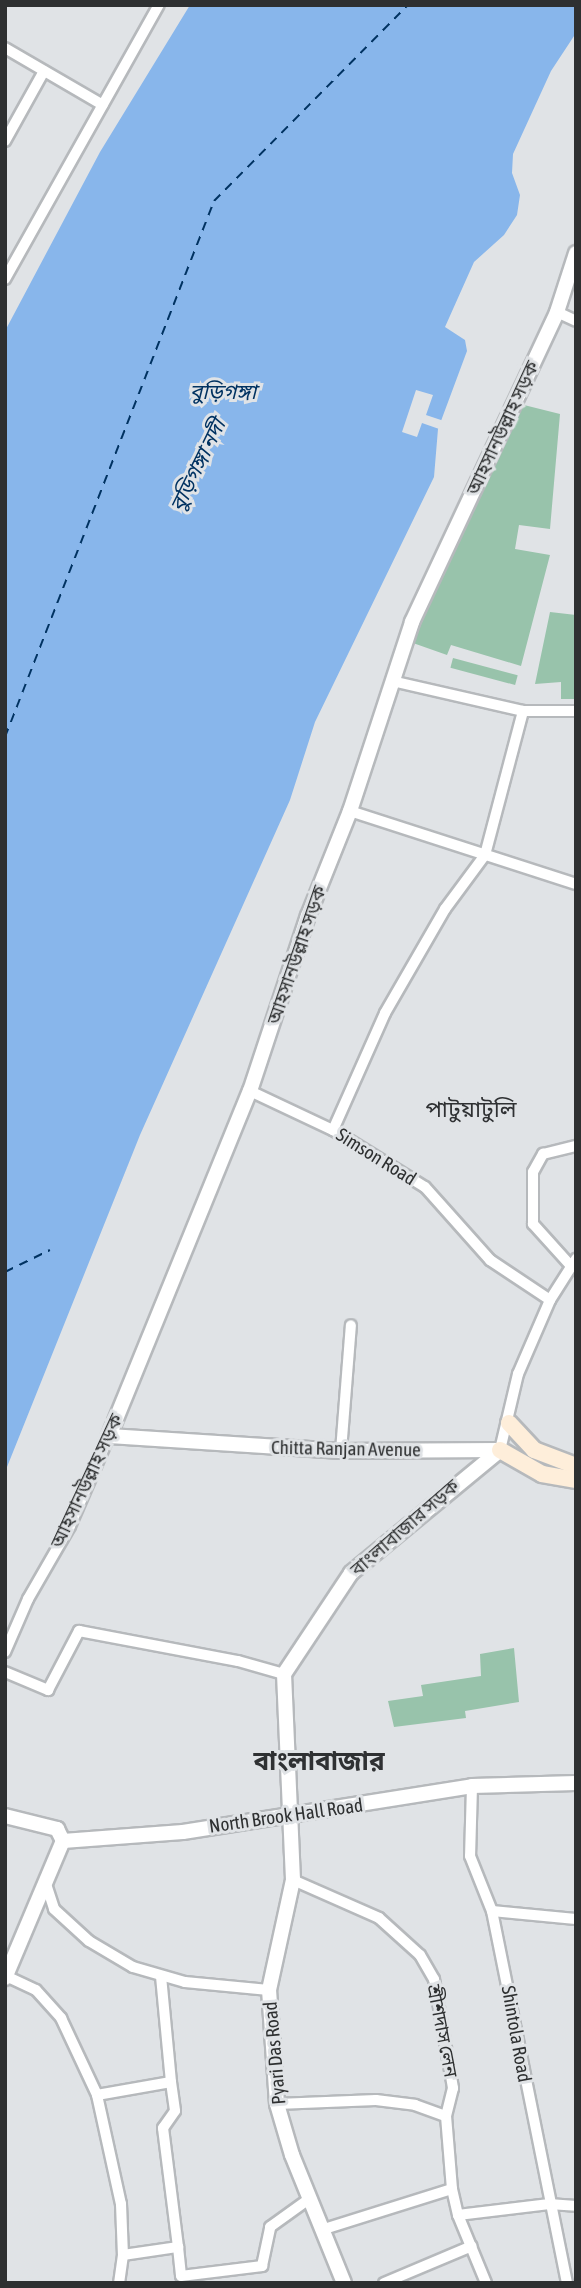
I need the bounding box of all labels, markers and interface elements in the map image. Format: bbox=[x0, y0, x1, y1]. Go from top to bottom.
street label: আহসানউল্লাহ সড়ক bbox=[462, 357, 544, 499]
water label: বুড়িগঙ্গা bbox=[190, 378, 256, 404]
water label: বুড়িগঙ্গা নদী bbox=[164, 415, 230, 515]
street label: আহসানউল্লাহ সড়ক bbox=[263, 883, 331, 1027]
district label: পাটুয়াটুলি bbox=[425, 1095, 517, 1123]
street label: Simson Road bbox=[332, 1124, 420, 1190]
street label: আহসানউল্লাহ সড়ক bbox=[46, 1410, 128, 1552]
street label: Chitta Ranjan Avenue bbox=[271, 1436, 421, 1462]
street label: বাংলাবাজার সড়ক bbox=[346, 1475, 464, 1581]
district label: বাংলাবাজার bbox=[253, 1746, 385, 1778]
street label: North Brook Hall Road bbox=[208, 1794, 364, 1838]
street label: শ্রীশদাস লেন bbox=[422, 1983, 462, 2079]
street label: Shintola Road bbox=[496, 1984, 536, 2084]
street label: Pyari Das Road bbox=[259, 2000, 291, 2106]

